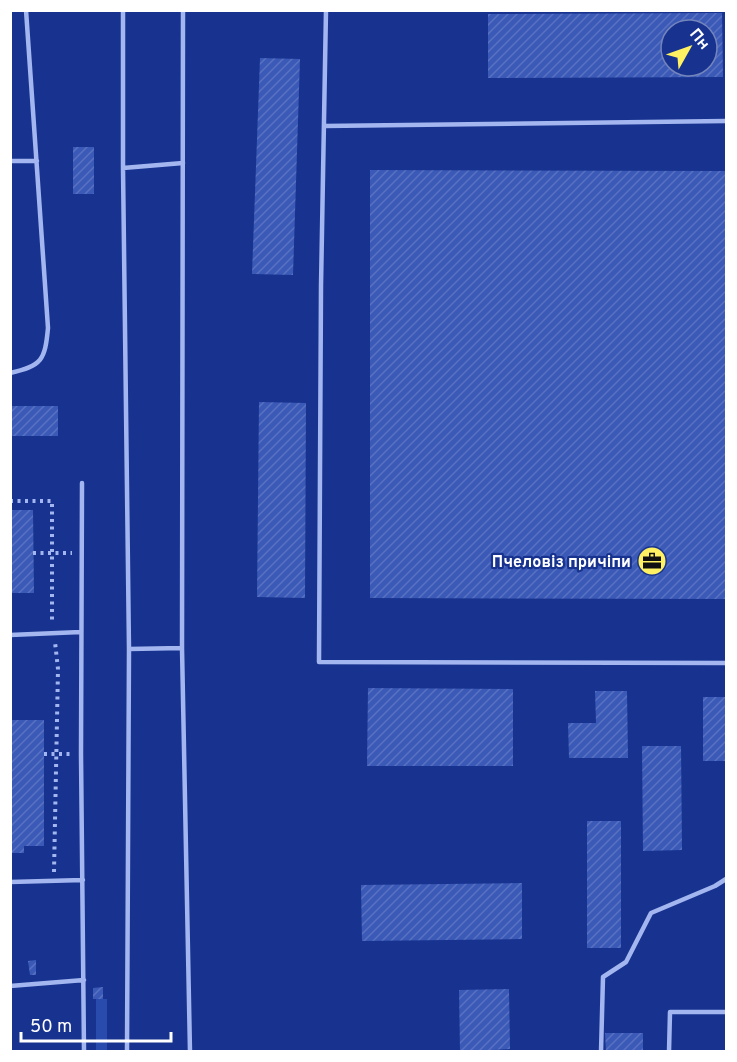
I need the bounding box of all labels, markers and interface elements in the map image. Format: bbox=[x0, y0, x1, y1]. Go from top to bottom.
north arrow bbox=[659, 18, 719, 78]
text: Пн bbox=[684, 25, 714, 54]
office icon: Пчеловіз причіпи bbox=[636, 545, 668, 577]
place label: Пчеловіз причіпи bbox=[492, 553, 631, 573]
scale bar bbox=[21, 1005, 171, 1043]
text: 50 m bbox=[30, 1016, 72, 1039]

